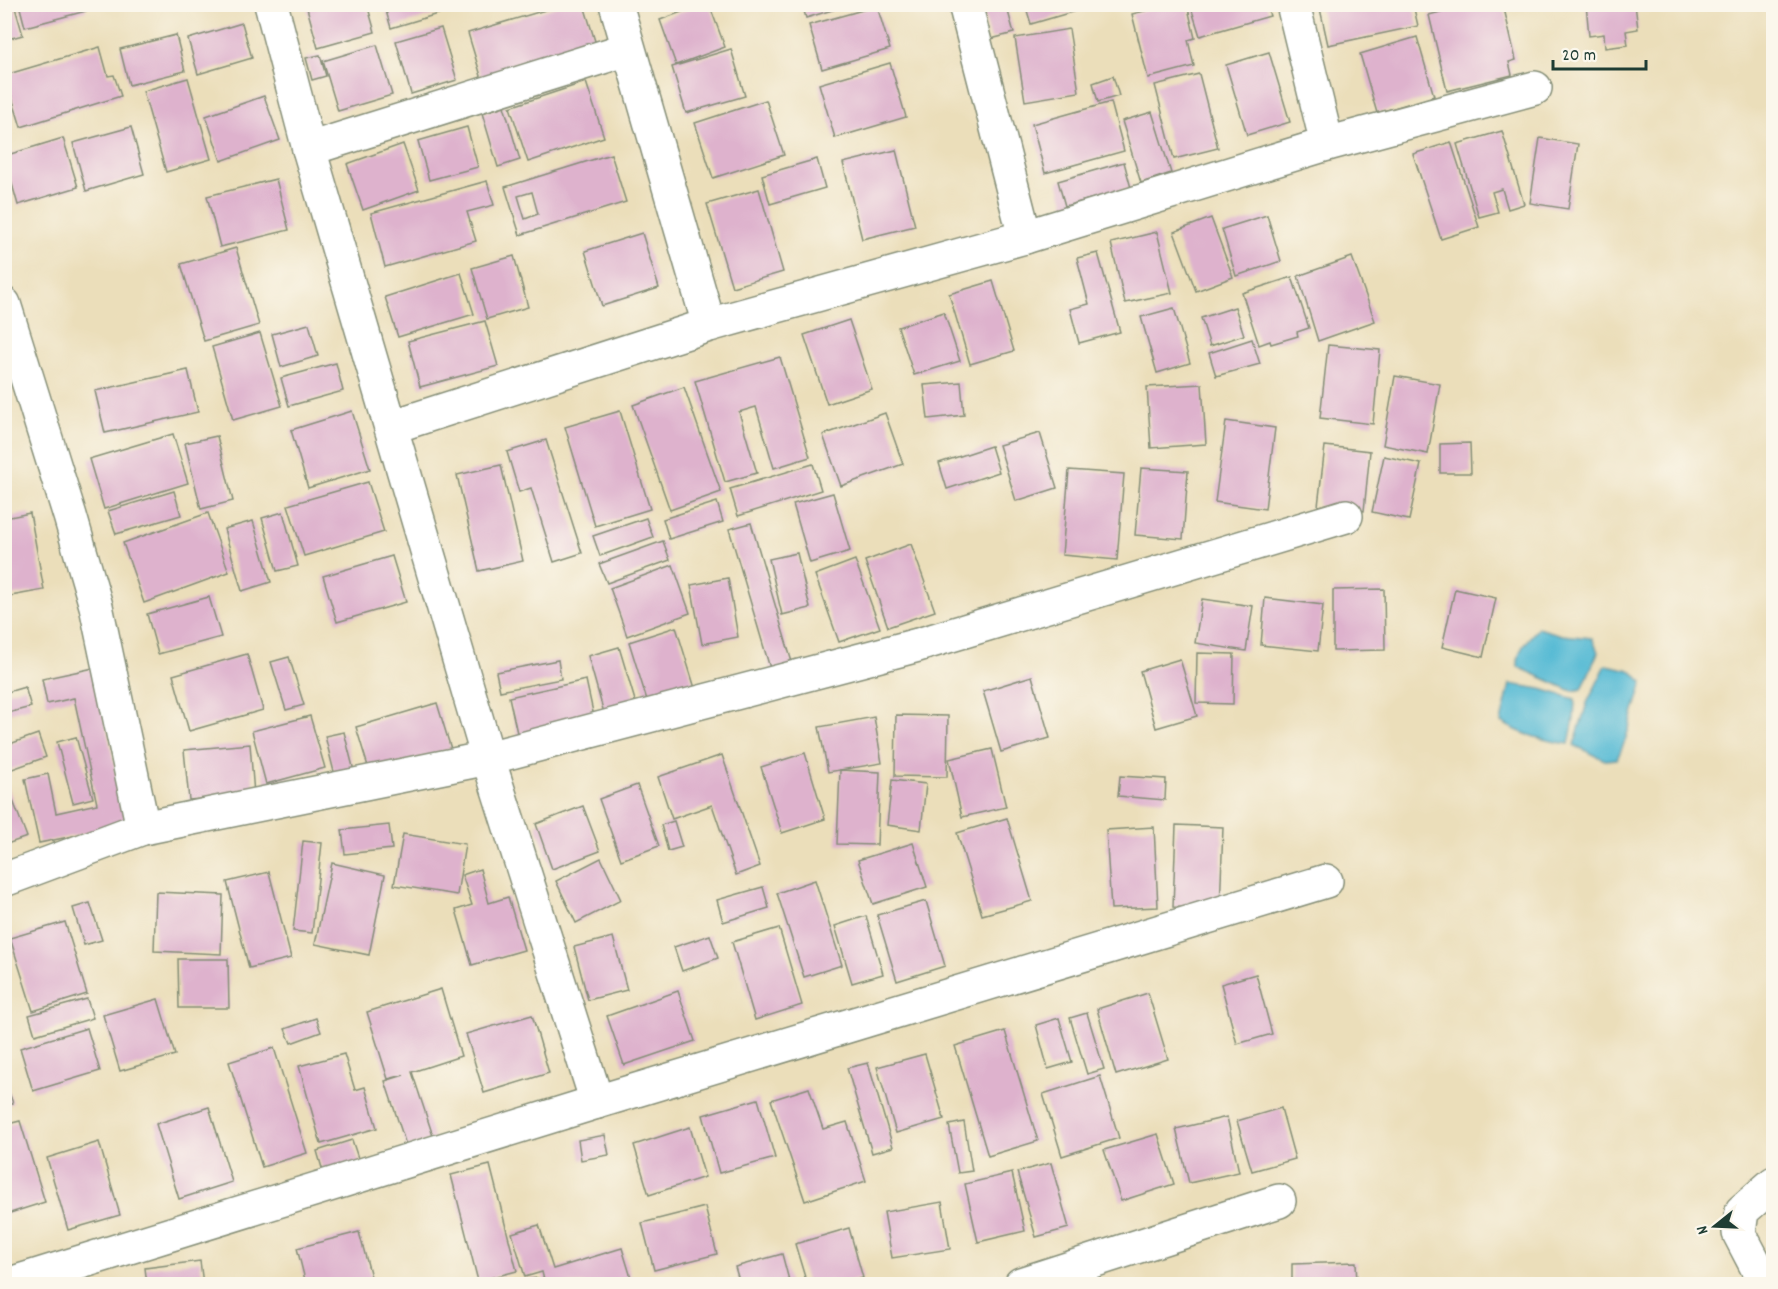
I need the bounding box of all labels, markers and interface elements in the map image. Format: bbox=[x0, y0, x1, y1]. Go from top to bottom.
scale bar bbox=[1553, 33, 1646, 71]
text: 20 m bbox=[1562, 44, 1596, 69]
north arrow bbox=[1685, 1196, 1745, 1256]
text: N bbox=[1691, 1222, 1715, 1237]

